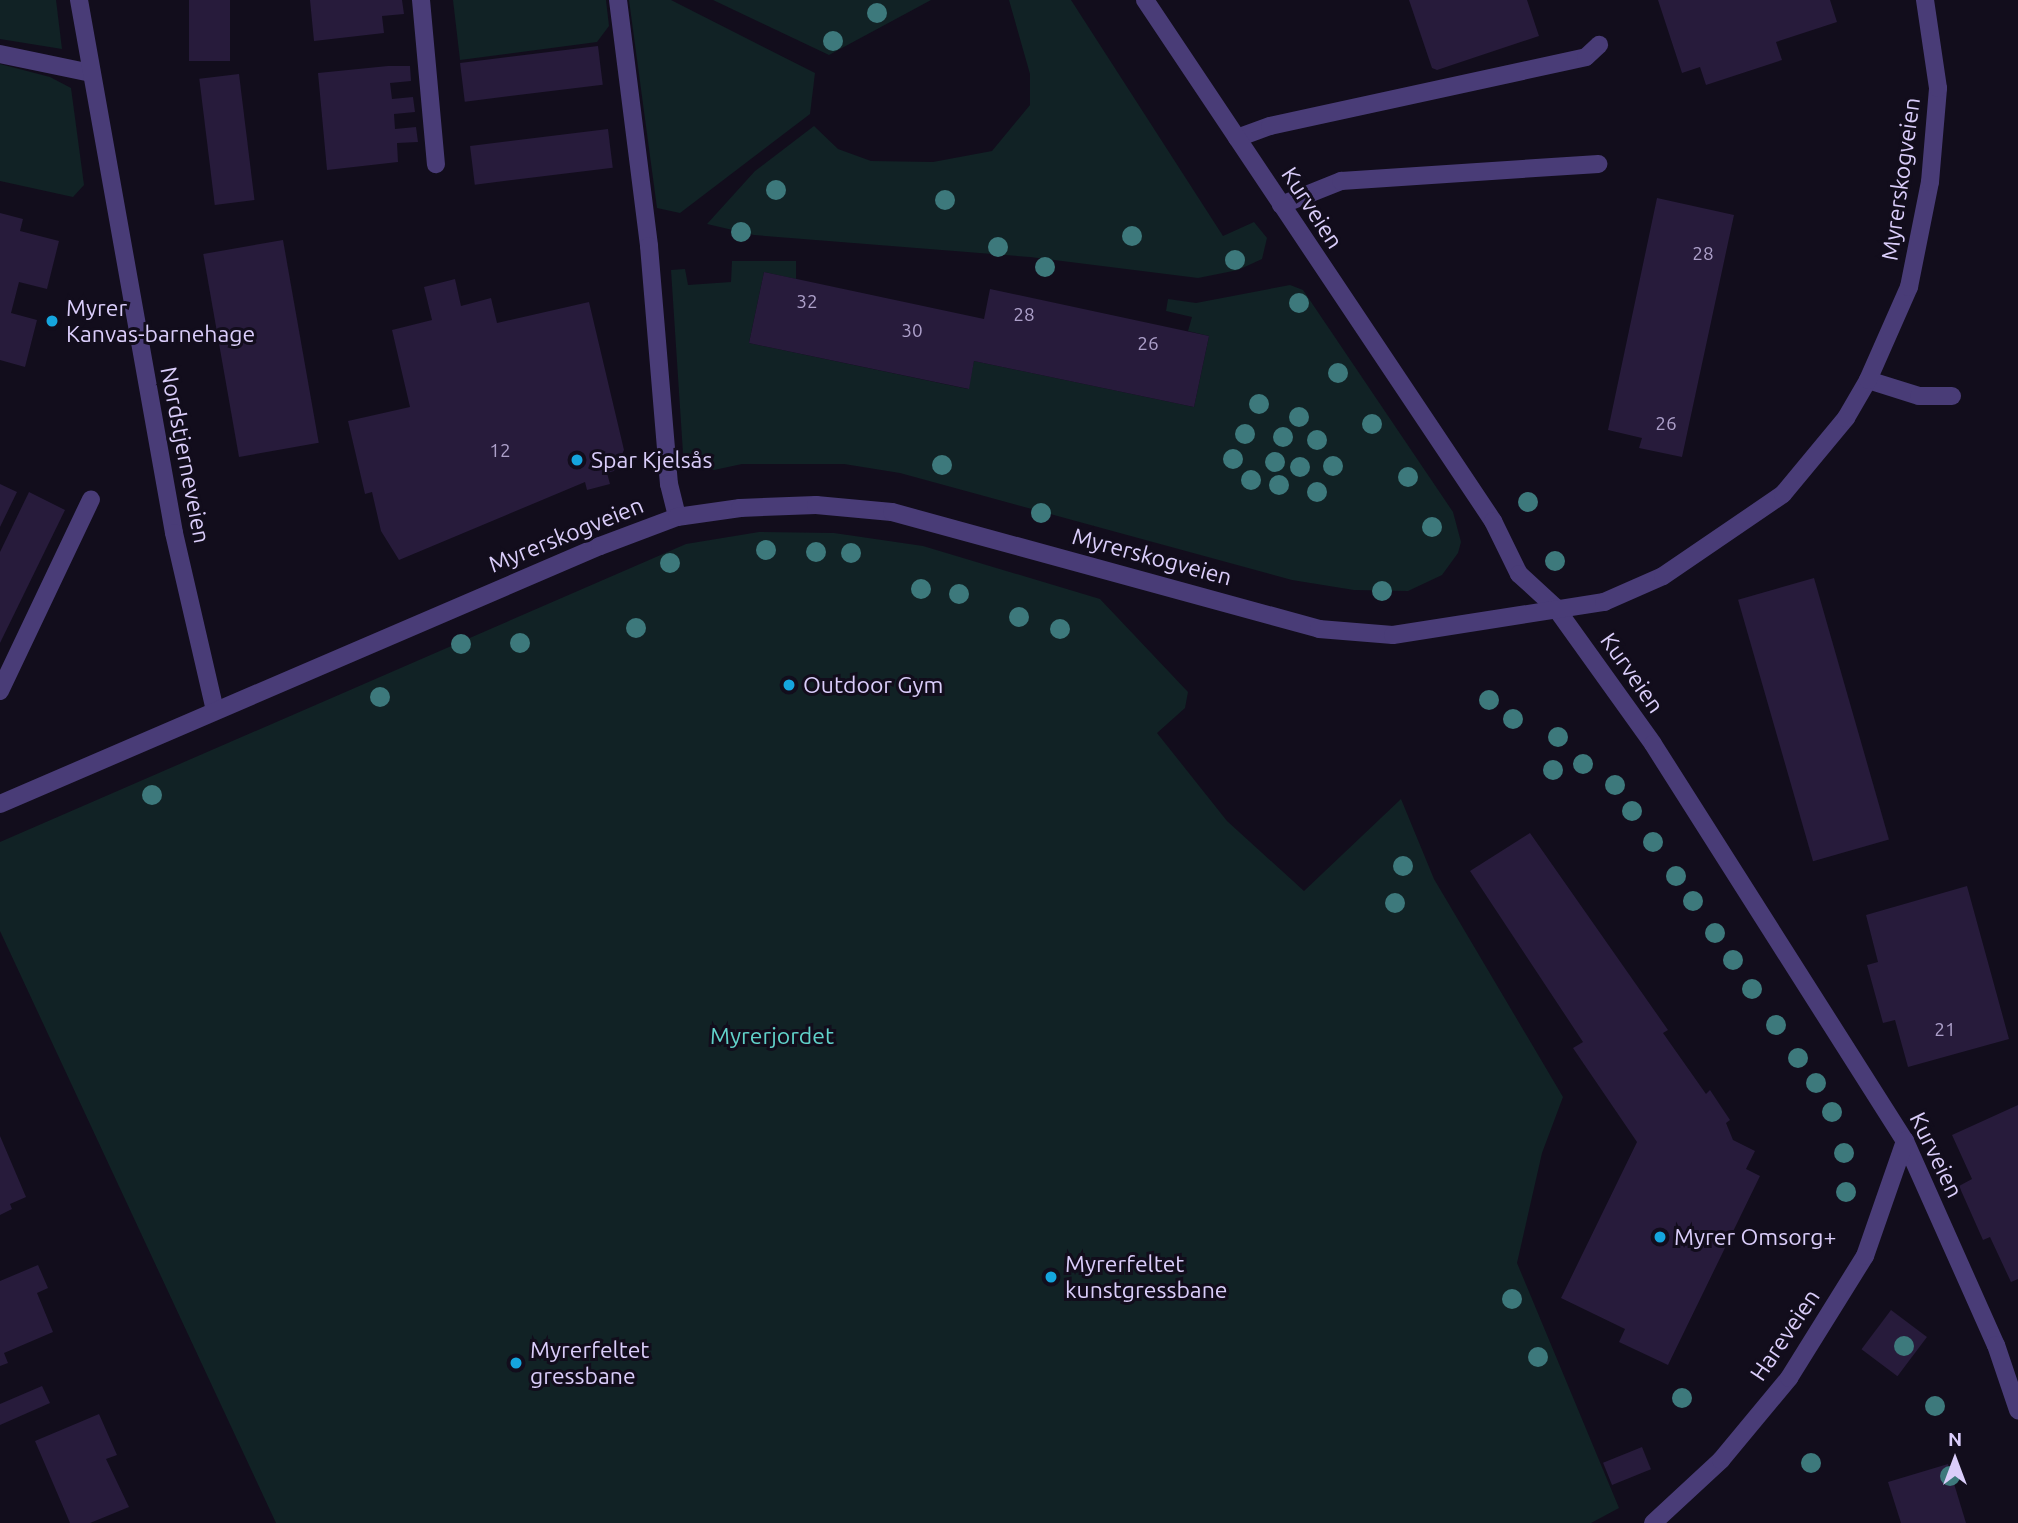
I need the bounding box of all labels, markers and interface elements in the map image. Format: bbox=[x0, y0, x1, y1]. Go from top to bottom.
street label: Myrerskogveien bbox=[1876, 96, 1926, 262]
street label: Kurveien bbox=[1275, 162, 1349, 254]
house number: 28 bbox=[1692, 243, 1714, 265]
house number: 32 bbox=[796, 291, 818, 313]
place label: Myrer Kanvas-barnehage bbox=[66, 294, 255, 348]
house number: 28 bbox=[1013, 304, 1035, 326]
marker: Myrer Kanvas-barnehage bbox=[44, 313, 60, 329]
house number: 30 bbox=[901, 320, 923, 342]
house number: 26 bbox=[1137, 333, 1159, 355]
street label: Nordstjerneveien bbox=[154, 364, 216, 546]
house number: 26 bbox=[1655, 413, 1677, 435]
house number: 12 bbox=[489, 440, 511, 462]
place label: Spar Kjelsås bbox=[591, 446, 712, 474]
marker: Spar Kjelsås bbox=[569, 452, 585, 468]
street label: Myrerskogveien bbox=[485, 491, 647, 579]
street label: Myrerskogveien bbox=[1069, 522, 1235, 592]
street label: Kurveien bbox=[1594, 628, 1670, 718]
place label: Outdoor Gym bbox=[803, 671, 943, 699]
marker: Outdoor Gym bbox=[781, 677, 797, 693]
house number: 21 bbox=[1934, 1019, 1956, 1041]
park label: Myrerjordet bbox=[710, 1022, 834, 1050]
street label: Kurveien bbox=[1904, 1108, 1968, 1202]
place label: Myrer Omsorg+ bbox=[1674, 1223, 1836, 1251]
marker: Myrer Omsorg+ bbox=[1652, 1229, 1668, 1245]
place label: Myrerfeltet kunstgressbane bbox=[1065, 1250, 1228, 1304]
marker: Myrerfeltet kunstgressbane bbox=[1043, 1269, 1059, 1285]
street label: Hareveien bbox=[1744, 1284, 1826, 1386]
place label: Myrerfeltet gressbane bbox=[530, 1336, 649, 1390]
marker: Myrerfeltet gressbane bbox=[508, 1355, 524, 1371]
north arrow bbox=[1920, 1425, 1990, 1495]
text: N bbox=[1948, 1428, 1962, 1450]

